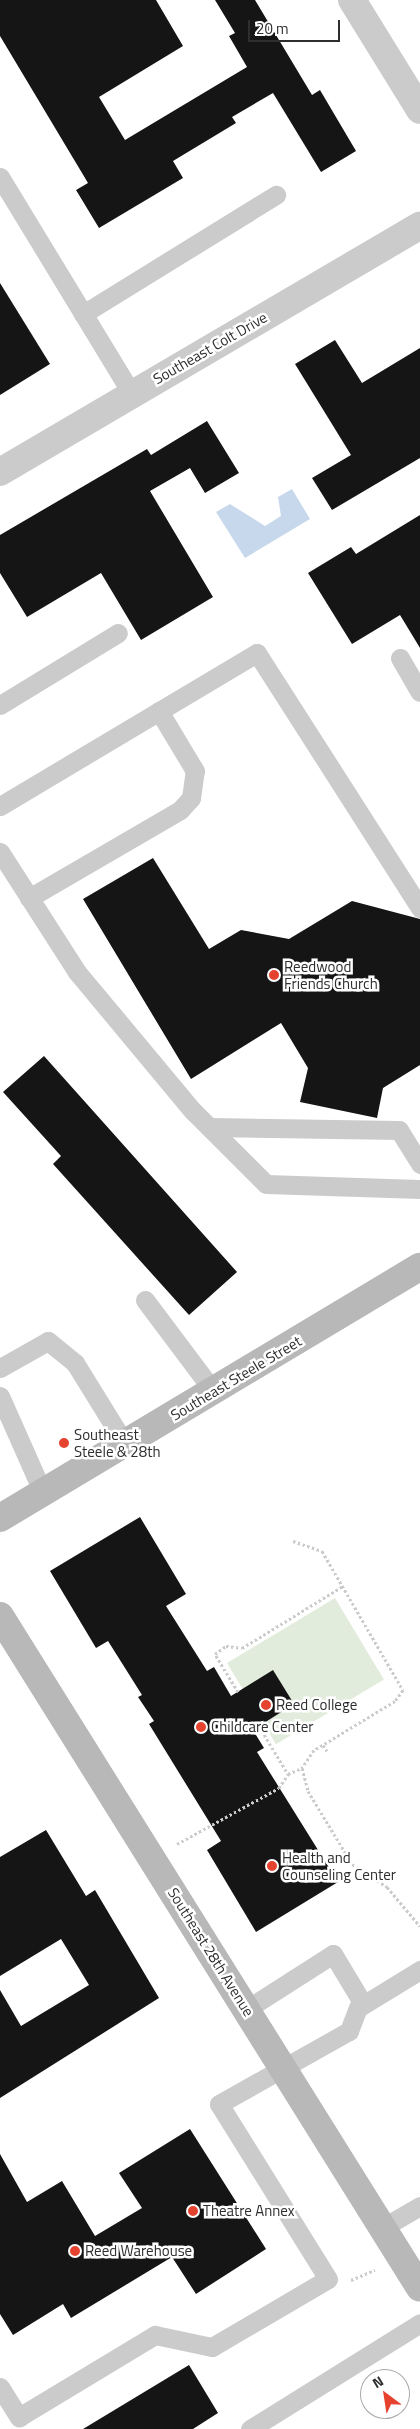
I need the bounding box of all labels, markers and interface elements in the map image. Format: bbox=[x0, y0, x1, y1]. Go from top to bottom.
scale bar bbox=[250, 10, 342, 42]
text: 20 m bbox=[256, 17, 289, 40]
street label: Southeast Colt Drive bbox=[150, 308, 270, 388]
place label: Reedwood Friends Church bbox=[284, 957, 378, 992]
marker: Reedwood Friends Church bbox=[268, 969, 280, 981]
street label: Southeast Steele Street bbox=[167, 1332, 305, 1424]
place label: Southeast Steele & 28th bbox=[74, 1425, 160, 1460]
marker: Southeast Steele & 28th bbox=[58, 1437, 70, 1449]
place label: Reed College bbox=[276, 1696, 357, 1714]
marker: Reed College bbox=[260, 1699, 272, 1711]
place label: Childcare Center bbox=[211, 1718, 313, 1736]
marker: Childcare Center bbox=[195, 1721, 207, 1733]
place label: Health and Counseling Center bbox=[282, 1848, 396, 1883]
marker: Health and Counseling Center bbox=[266, 1860, 278, 1872]
street label: Southeast 28th Avenue bbox=[164, 1884, 258, 2020]
place label: Theatre Annex bbox=[203, 2202, 295, 2220]
marker: Theatre Annex bbox=[187, 2205, 199, 2217]
place label: Reed Warehouse bbox=[85, 2242, 192, 2260]
marker: Reed Warehouse bbox=[69, 2245, 81, 2257]
north arrow bbox=[360, 2369, 410, 2419]
text: N bbox=[368, 2370, 387, 2393]

